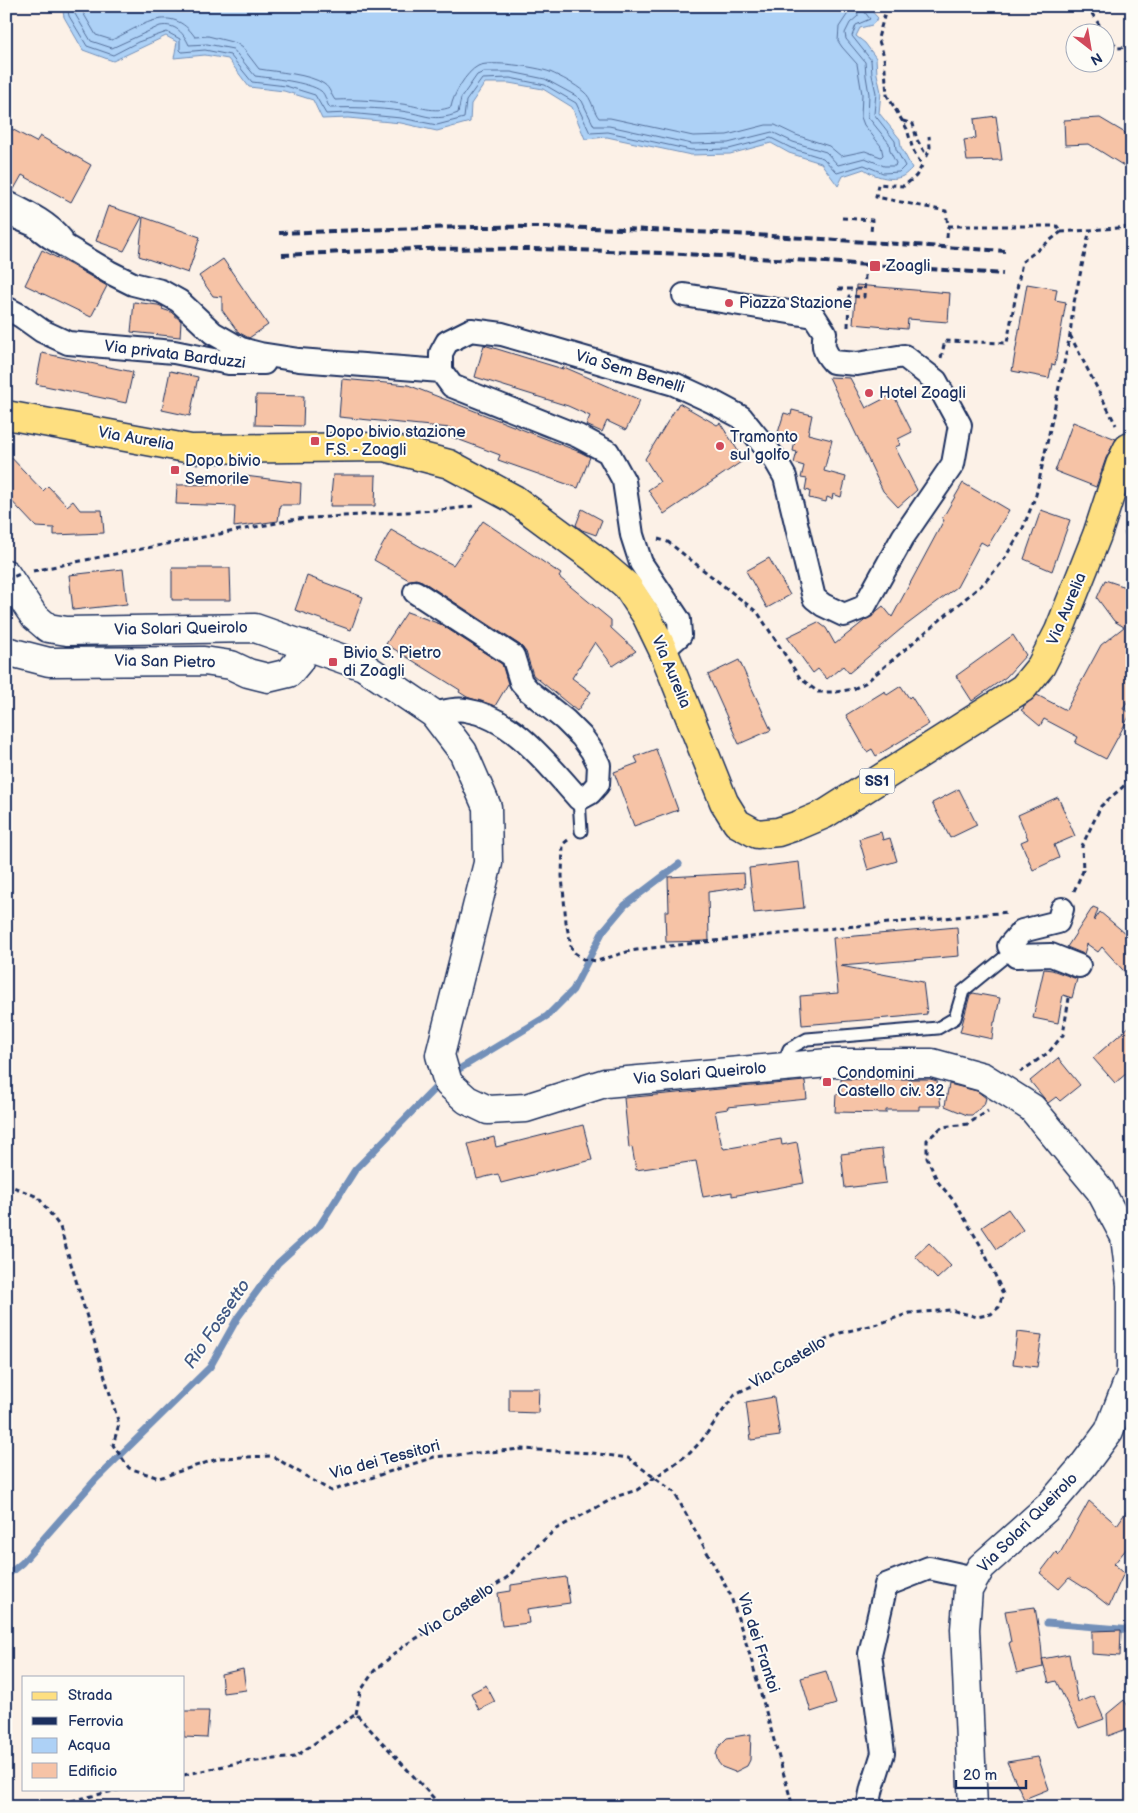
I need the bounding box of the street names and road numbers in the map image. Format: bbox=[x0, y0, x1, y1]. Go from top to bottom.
street label: Via privata Barduzzi bbox=[103, 337, 247, 373]
street label: Via Sem Benelli bbox=[573, 346, 687, 398]
street label: Via Aurelia bbox=[97, 423, 175, 455]
street label: Via Aurelia bbox=[1043, 570, 1091, 648]
street label: Via Solari Queirolo bbox=[114, 618, 248, 640]
street label: Via Aurelia bbox=[647, 633, 695, 711]
street label: Via San Pietro bbox=[114, 652, 216, 672]
road number: SS1 bbox=[860, 768, 894, 794]
street label: Via Solari Queirolo bbox=[633, 1059, 767, 1089]
street label: Via Castello bbox=[747, 1333, 829, 1393]
street label: Via dei Tessitori bbox=[328, 1436, 442, 1484]
street label: Via Solari Queirolo bbox=[974, 1469, 1082, 1577]
street label: Via Castello bbox=[416, 1579, 498, 1643]
street label: Via dei Frantoi bbox=[733, 1591, 783, 1695]

